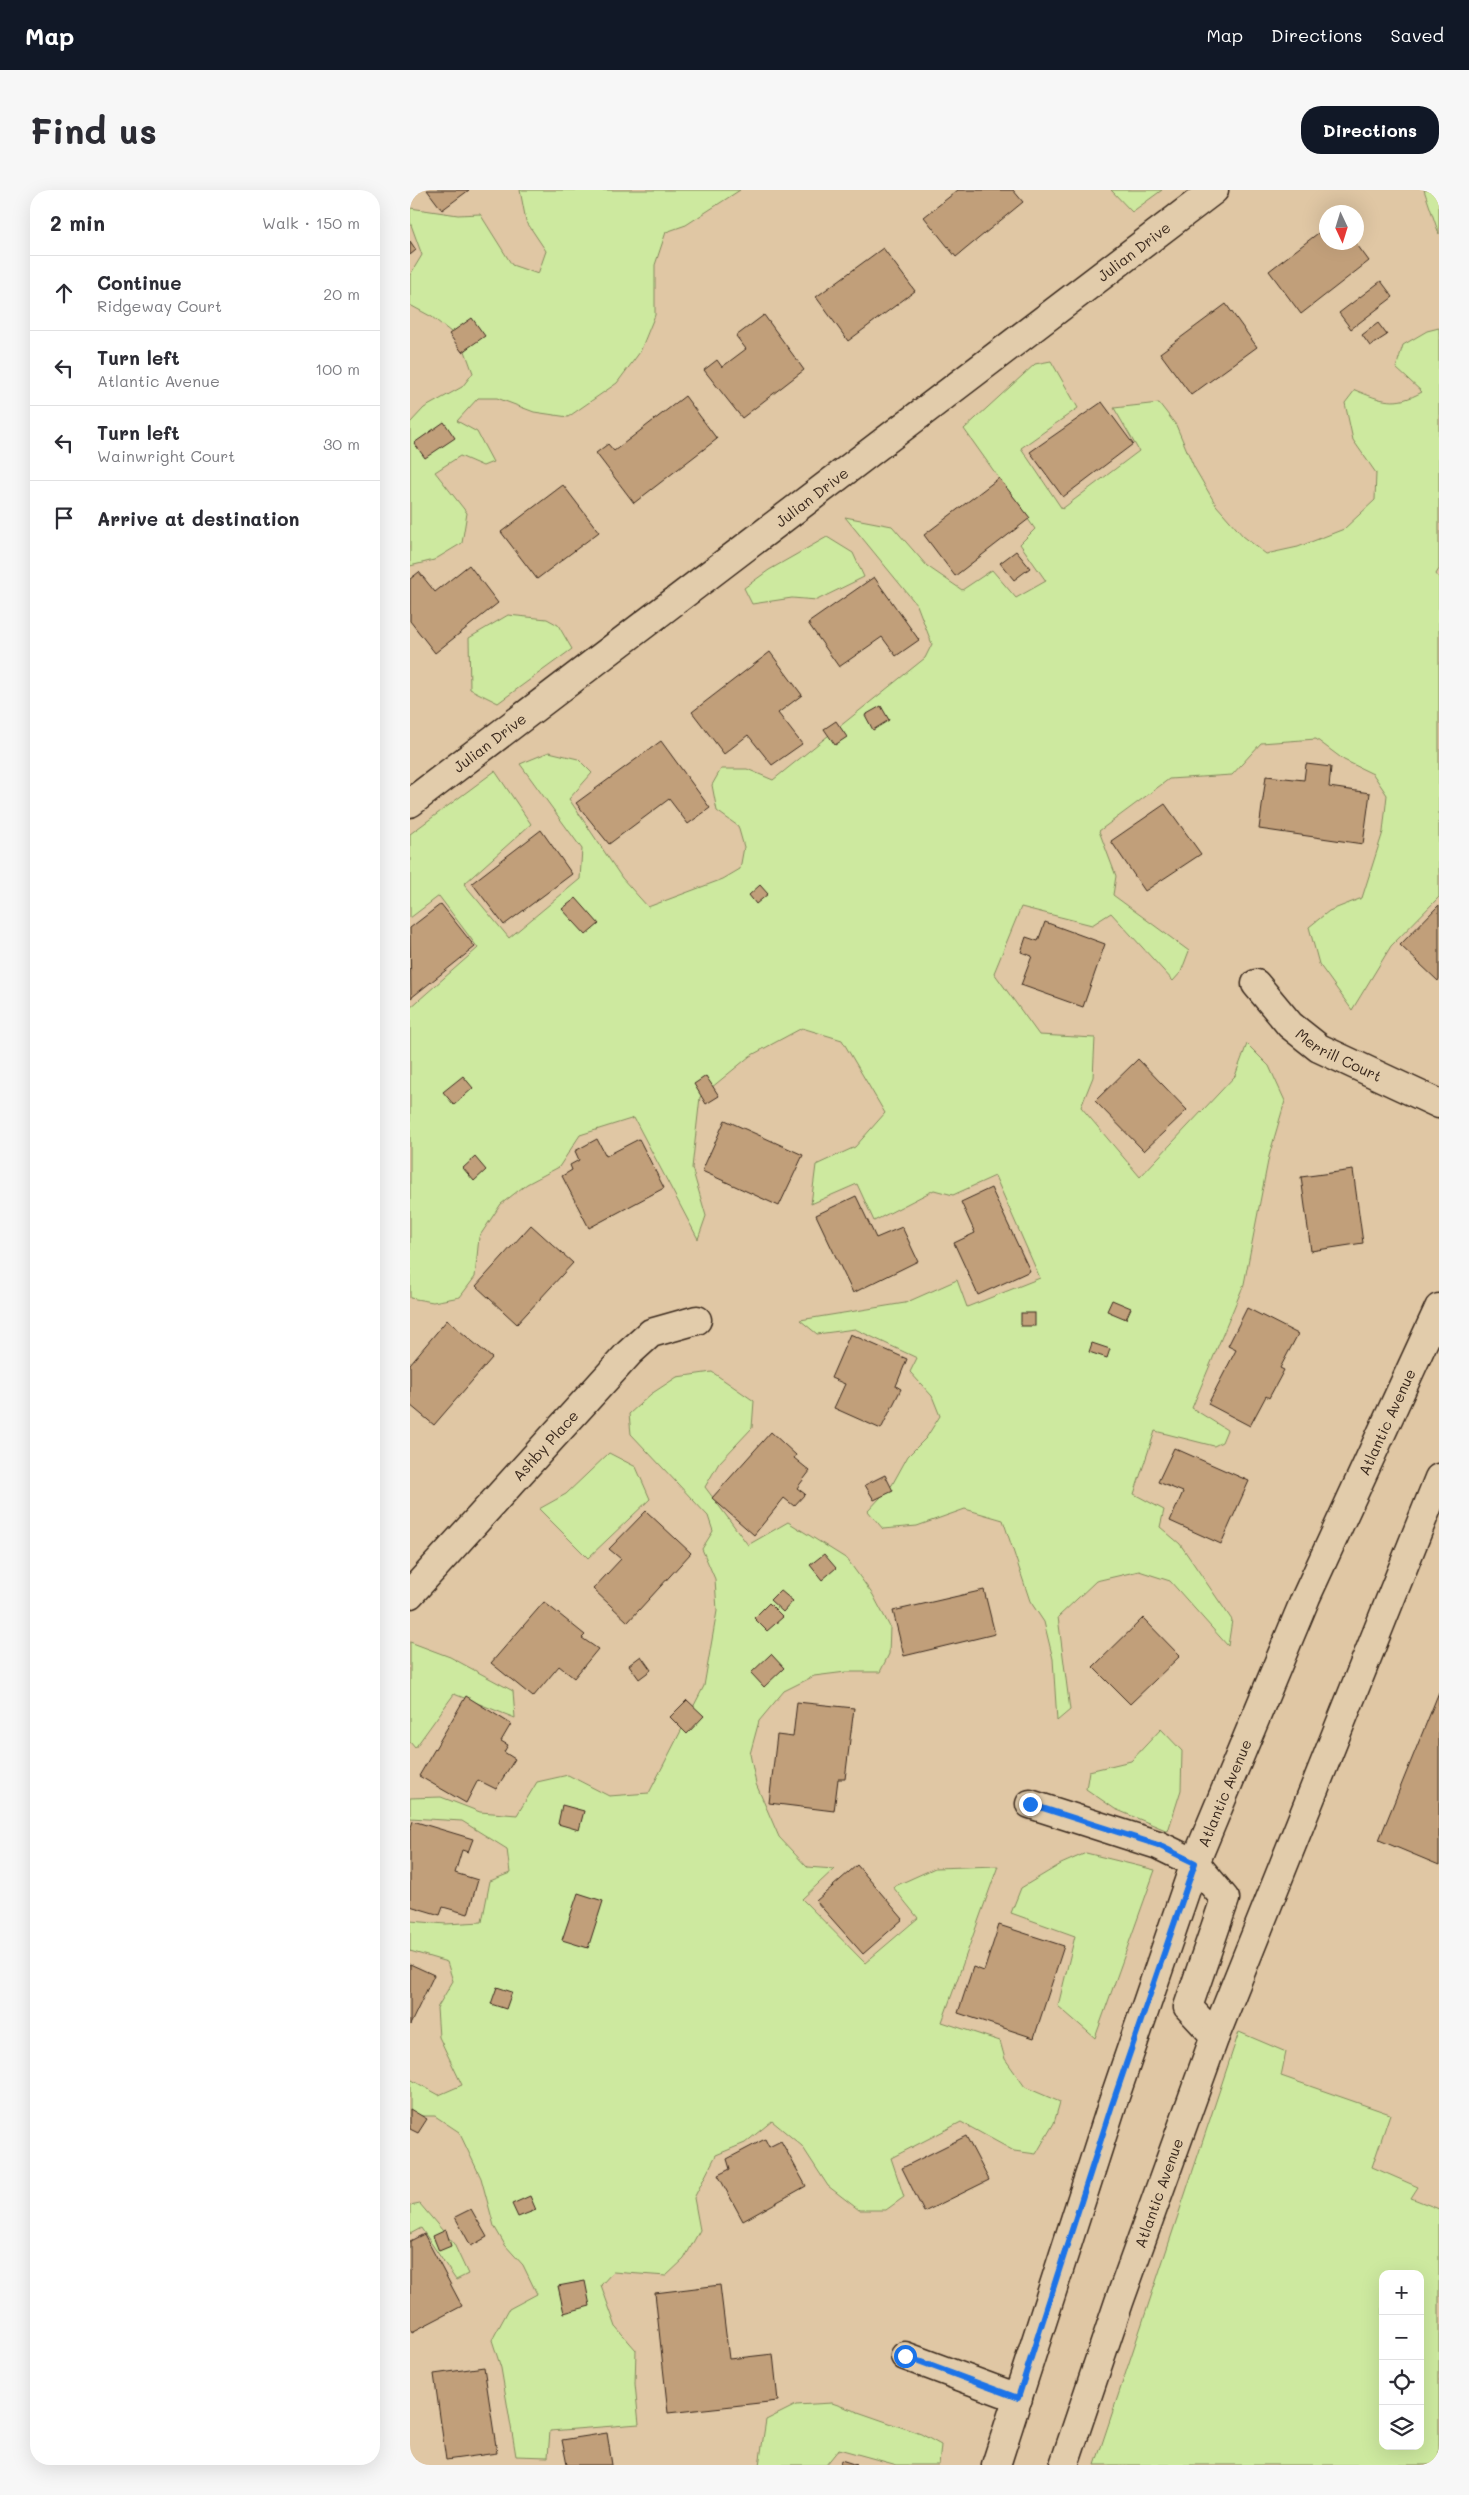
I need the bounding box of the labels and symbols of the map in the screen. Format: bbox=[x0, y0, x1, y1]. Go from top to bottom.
north arrow bbox=[1319, 205, 1364, 250]
street label: Julian Drive bbox=[1093, 217, 1174, 286]
street label: Julian Drive bbox=[771, 462, 852, 531]
street label: Julian Drive bbox=[449, 708, 530, 777]
street label: Merrill Court bbox=[1292, 1023, 1385, 1086]
street label: Atlantic Avenue bbox=[1353, 1365, 1420, 1478]
street label: Ashby Place bbox=[508, 1406, 582, 1485]
street label: Atlantic Avenue bbox=[1193, 1736, 1256, 1850]
route end bbox=[1019, 1793, 1042, 1816]
street label: Atlantic Avenue bbox=[1129, 2135, 1187, 2251]
route start bbox=[894, 2345, 917, 2368]

